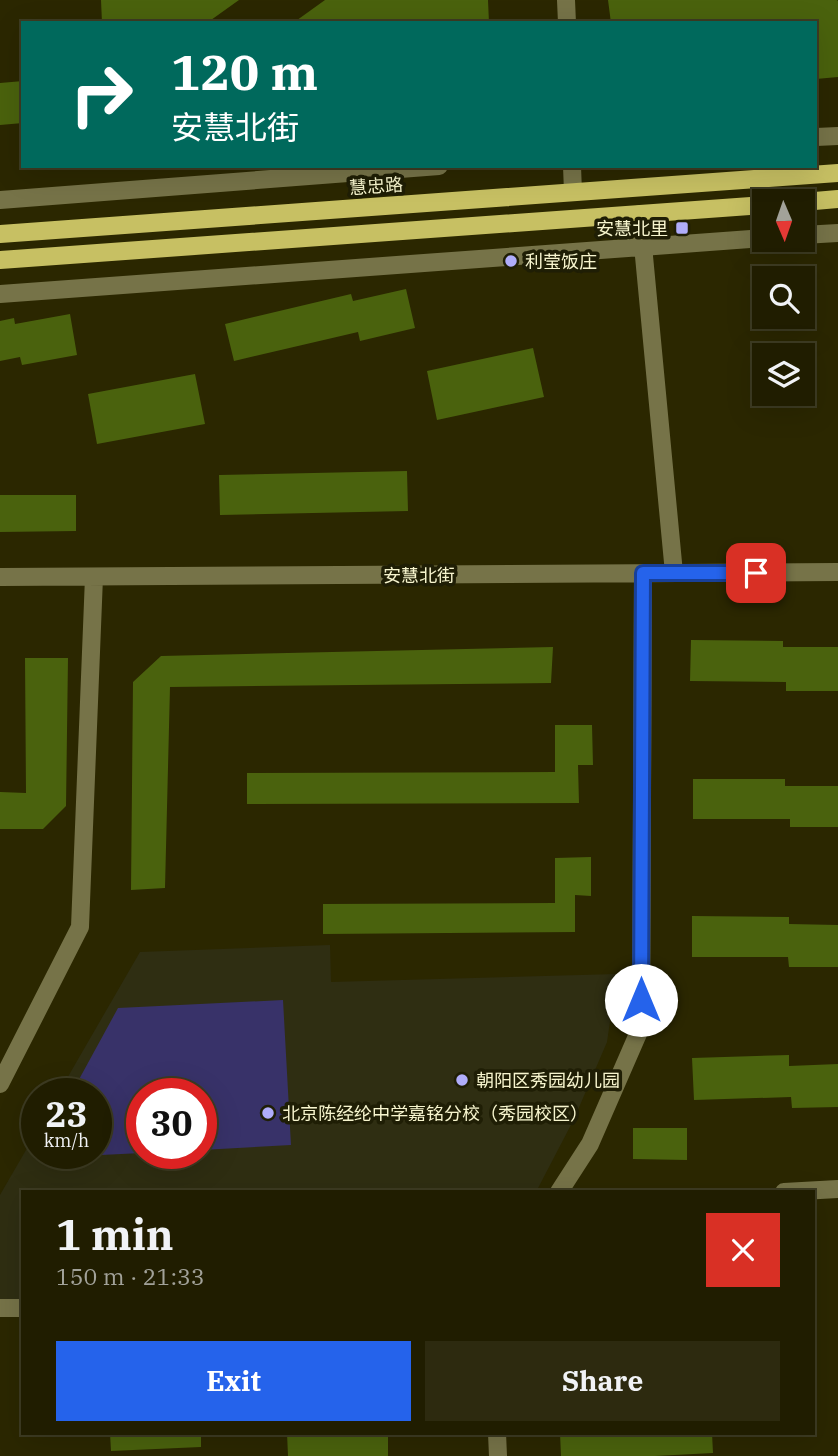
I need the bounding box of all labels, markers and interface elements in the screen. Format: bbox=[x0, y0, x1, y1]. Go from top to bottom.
text: 120 m bbox=[171, 40, 318, 103]
icon: right bbox=[56, 49, 147, 140]
text: 安慧北街 bbox=[171, 106, 299, 148]
street label: 慧忠路 bbox=[348, 173, 404, 199]
north arrow bbox=[752, 189, 816, 252]
map controls bbox=[752, 189, 815, 406]
place label: 安慧北里 bbox=[596, 217, 668, 240]
marker: 安慧北里 bbox=[674, 220, 690, 236]
place label: 利莹饭庄 bbox=[525, 250, 597, 273]
marker: 利莹饭庄 bbox=[503, 253, 519, 269]
button: search bbox=[752, 266, 815, 329]
button: layers bbox=[752, 343, 815, 406]
pin bbox=[726, 543, 786, 603]
icon: arrive bbox=[737, 554, 775, 592]
street label: 安慧北街 bbox=[383, 564, 455, 587]
position arrow bbox=[604, 963, 678, 1037]
place label: 朝阳区秀园幼儿园 bbox=[476, 1069, 620, 1092]
marker: 朝阳区秀园幼儿园 bbox=[454, 1072, 470, 1088]
speed limit sign: 30 bbox=[126, 1078, 217, 1169]
text: 23 bbox=[45, 1091, 88, 1137]
place label: 北京陈经纶中学嘉铭分校（秀园校区） bbox=[282, 1102, 588, 1125]
marker: 北京陈经纶中学嘉铭分校（秀园校区） bbox=[260, 1105, 276, 1121]
text: km/h bbox=[44, 1129, 89, 1152]
text: 1 min bbox=[56, 1207, 174, 1262]
button: close bbox=[706, 1213, 780, 1287]
text: 150 m · 21:33 bbox=[56, 1261, 205, 1291]
button: Exit bbox=[56, 1341, 411, 1421]
button: Share bbox=[425, 1341, 780, 1421]

